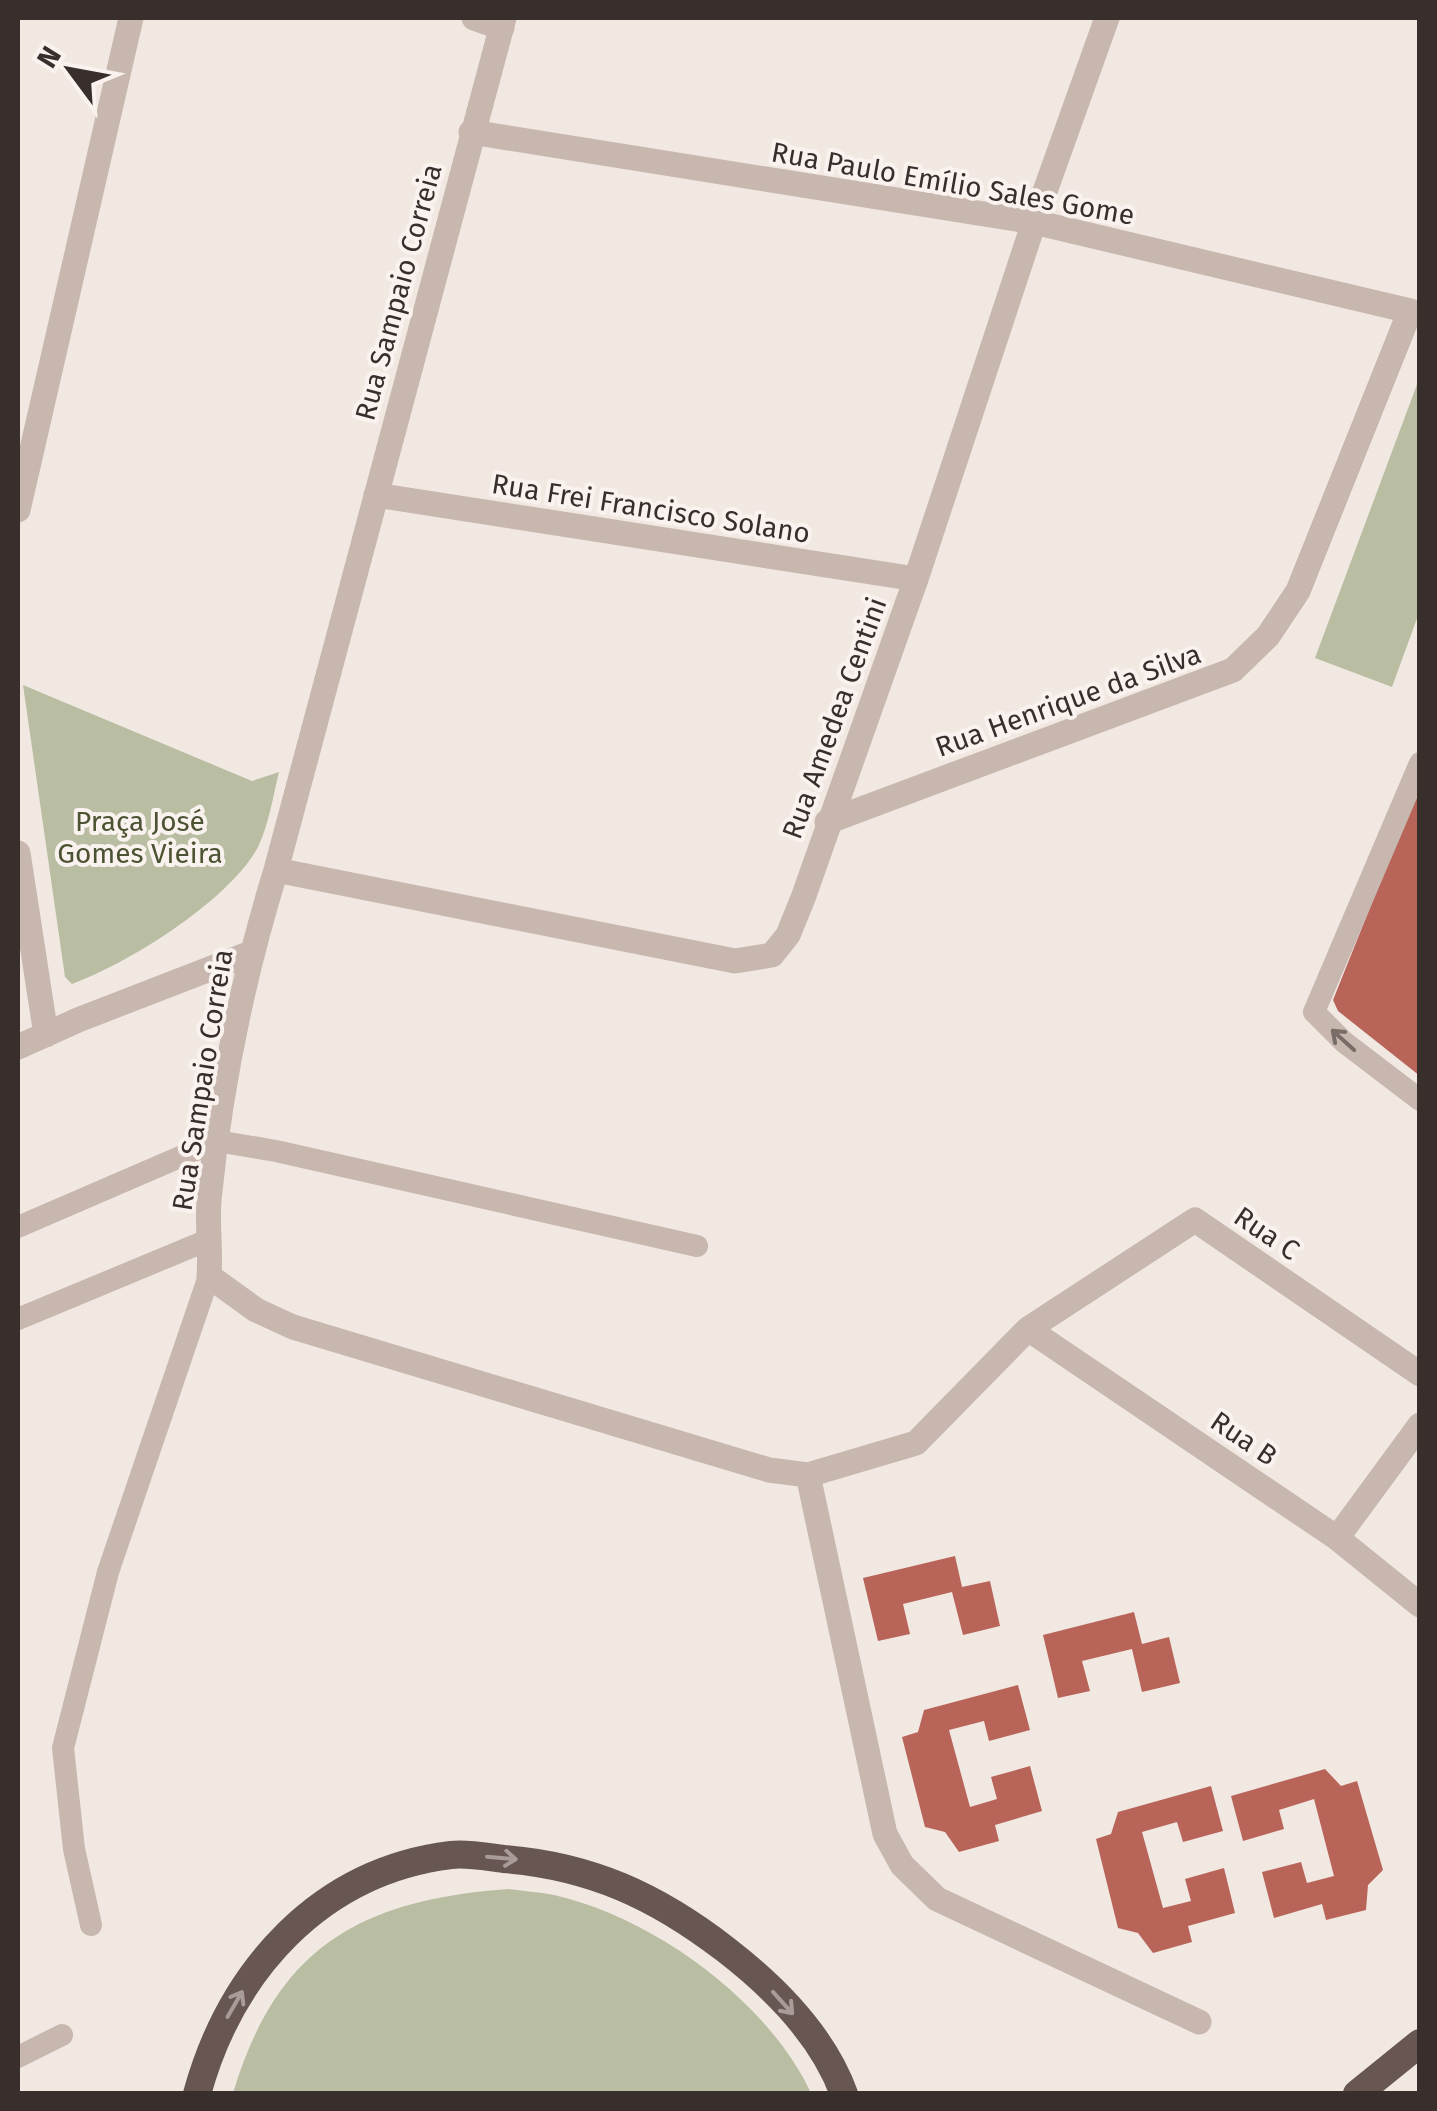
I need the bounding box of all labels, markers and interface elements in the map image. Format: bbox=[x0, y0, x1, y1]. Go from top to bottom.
north arrow bbox=[20, 20, 120, 120]
text: N bbox=[30, 40, 68, 74]
street label: Rua Paulo Emílio Sales Gome bbox=[769, 135, 1137, 232]
street label: Rua Sampaio Correia bbox=[348, 160, 449, 424]
street label: Rua Frei Francisco Solano bbox=[489, 467, 813, 550]
street label: Rua Amedea Centini bbox=[775, 593, 894, 843]
street label: Rua Henrique da Silva bbox=[931, 637, 1205, 764]
park label: Praça José Gomes Vieira bbox=[57, 805, 223, 870]
street label: Rua Sampaio Correia bbox=[166, 947, 239, 1213]
one-way arrow bbox=[1331, 1028, 1356, 1051]
street label: Rua C bbox=[1228, 1200, 1306, 1267]
street label: Rua B bbox=[1204, 1404, 1283, 1472]
one-way arrow bbox=[485, 1849, 517, 1868]
one-way arrow bbox=[225, 1990, 245, 2019]
one-way arrow bbox=[772, 1990, 795, 2015]

